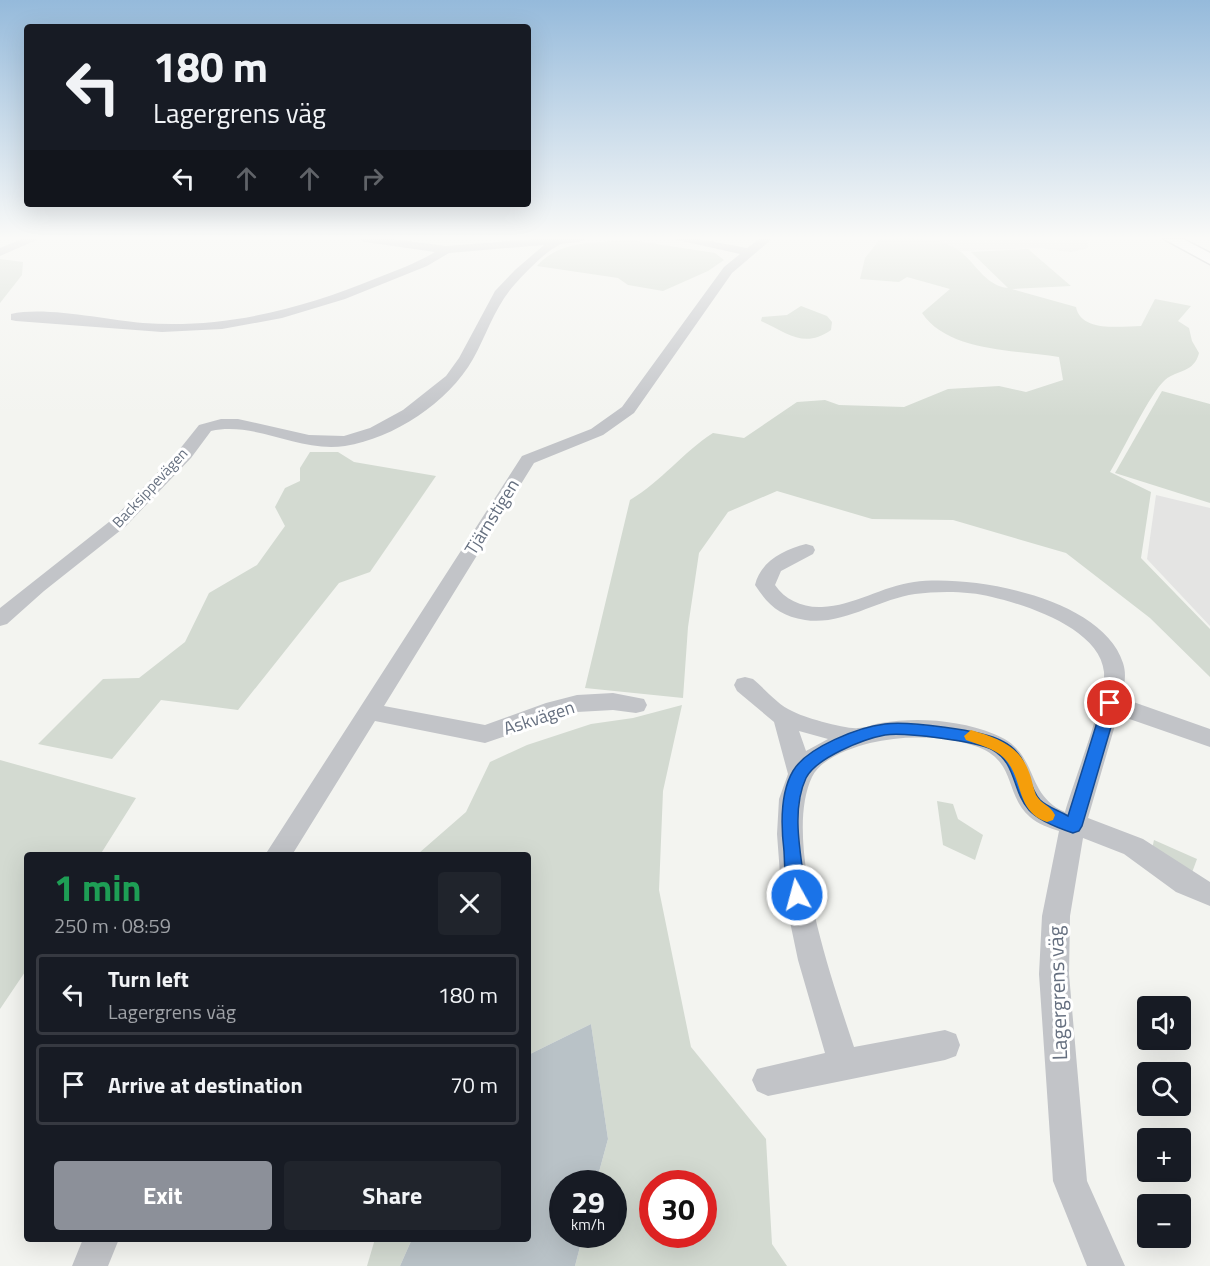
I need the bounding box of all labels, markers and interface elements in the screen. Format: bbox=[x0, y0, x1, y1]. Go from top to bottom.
text: 180 m bbox=[153, 34, 268, 98]
icon: left bbox=[54, 48, 132, 126]
text: Lagergrens väg bbox=[153, 92, 326, 133]
icon: left bbox=[167, 162, 200, 195]
icon: ahead bbox=[230, 162, 263, 195]
icon: ahead bbox=[293, 162, 326, 195]
icon: right bbox=[356, 162, 389, 195]
street label: Backsippevägen bbox=[106, 443, 193, 533]
street label: Tjärnstigen bbox=[458, 474, 526, 560]
pin bbox=[1084, 677, 1135, 728]
icon: arrive bbox=[1093, 686, 1126, 719]
street label: Askvägen bbox=[500, 693, 578, 742]
text: 1 min bbox=[54, 860, 141, 915]
position arrow bbox=[765, 863, 829, 927]
button: close bbox=[438, 872, 501, 935]
text: 250 m · 08:59 bbox=[54, 910, 171, 941]
street label: Lagergrens väg bbox=[1039, 925, 1075, 1061]
text: Turn left bbox=[108, 962, 189, 996]
icon: left bbox=[57, 978, 90, 1011]
text: 180 m bbox=[438, 978, 498, 1012]
text: Lagergrens väg bbox=[108, 996, 236, 1027]
map controls bbox=[1137, 996, 1191, 1248]
button: sound bbox=[1137, 996, 1191, 1050]
button: search bbox=[1137, 1062, 1191, 1116]
icon: arrive bbox=[57, 1068, 90, 1101]
text: Arrive at destination bbox=[108, 1068, 303, 1102]
text: 70 m bbox=[450, 1068, 498, 1102]
button: + bbox=[1137, 1128, 1191, 1182]
button: Exit bbox=[54, 1161, 272, 1230]
button: Share bbox=[284, 1161, 501, 1230]
speed limit sign: 30 bbox=[639, 1170, 717, 1248]
text: 29 bbox=[571, 1179, 605, 1225]
button: − bbox=[1137, 1194, 1191, 1248]
text: km/h bbox=[571, 1213, 605, 1236]

